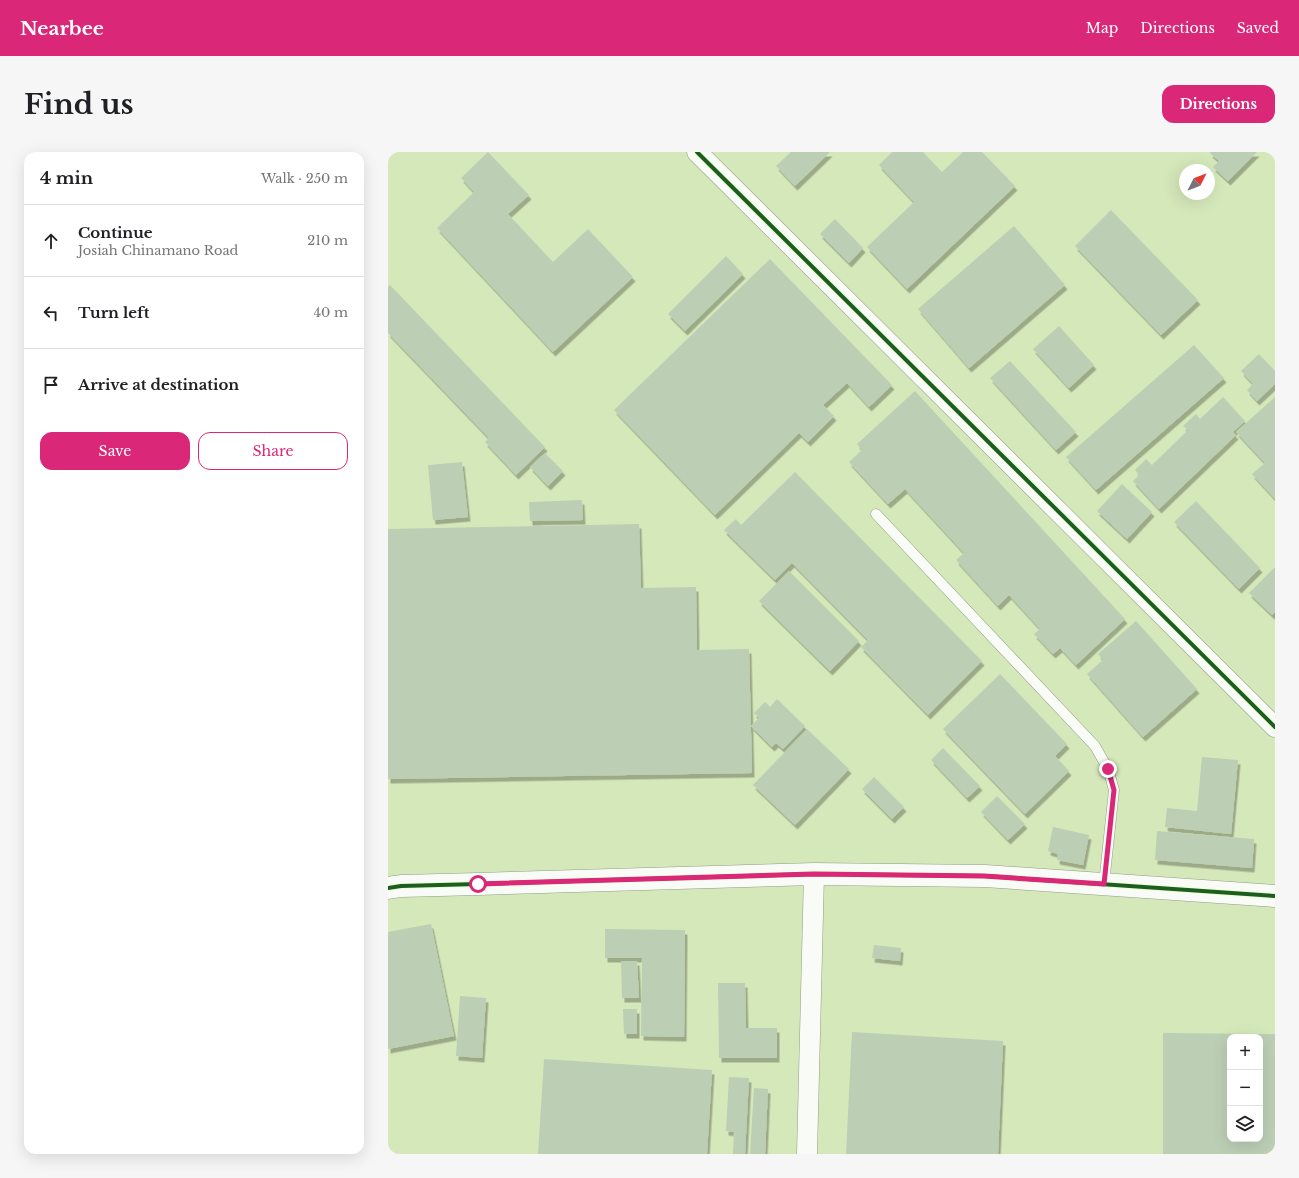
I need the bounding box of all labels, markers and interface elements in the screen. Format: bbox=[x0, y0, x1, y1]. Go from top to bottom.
text: Nearbee bbox=[20, 17, 104, 40]
text: Map bbox=[1086, 19, 1118, 37]
text: Directions bbox=[1140, 19, 1215, 37]
text: Saved bbox=[1237, 19, 1279, 37]
button: Directions bbox=[1162, 85, 1275, 123]
text: Find us bbox=[24, 87, 134, 122]
north arrow bbox=[1179, 164, 1215, 200]
text: 4 min bbox=[40, 168, 93, 189]
text: Walk · 250 m bbox=[261, 170, 348, 187]
text: Continue bbox=[78, 223, 153, 242]
icon: ahead bbox=[40, 230, 62, 252]
text: 210 m bbox=[307, 232, 348, 249]
text: Josiah Chinamano Road bbox=[78, 242, 238, 259]
icon: left bbox=[40, 302, 62, 324]
text: Turn left bbox=[78, 303, 149, 322]
text: 40 m bbox=[313, 304, 348, 321]
icon: arrive bbox=[40, 374, 62, 396]
text: Arrive at destination bbox=[78, 375, 239, 394]
button: Save bbox=[40, 432, 190, 470]
button: Share bbox=[198, 432, 348, 470]
route end bbox=[1099, 760, 1117, 778]
route start bbox=[469, 875, 487, 893]
map controls bbox=[1227, 1034, 1263, 1142]
button: + bbox=[1227, 1034, 1263, 1070]
button: − bbox=[1227, 1070, 1263, 1106]
button: layers bbox=[1227, 1106, 1263, 1142]

